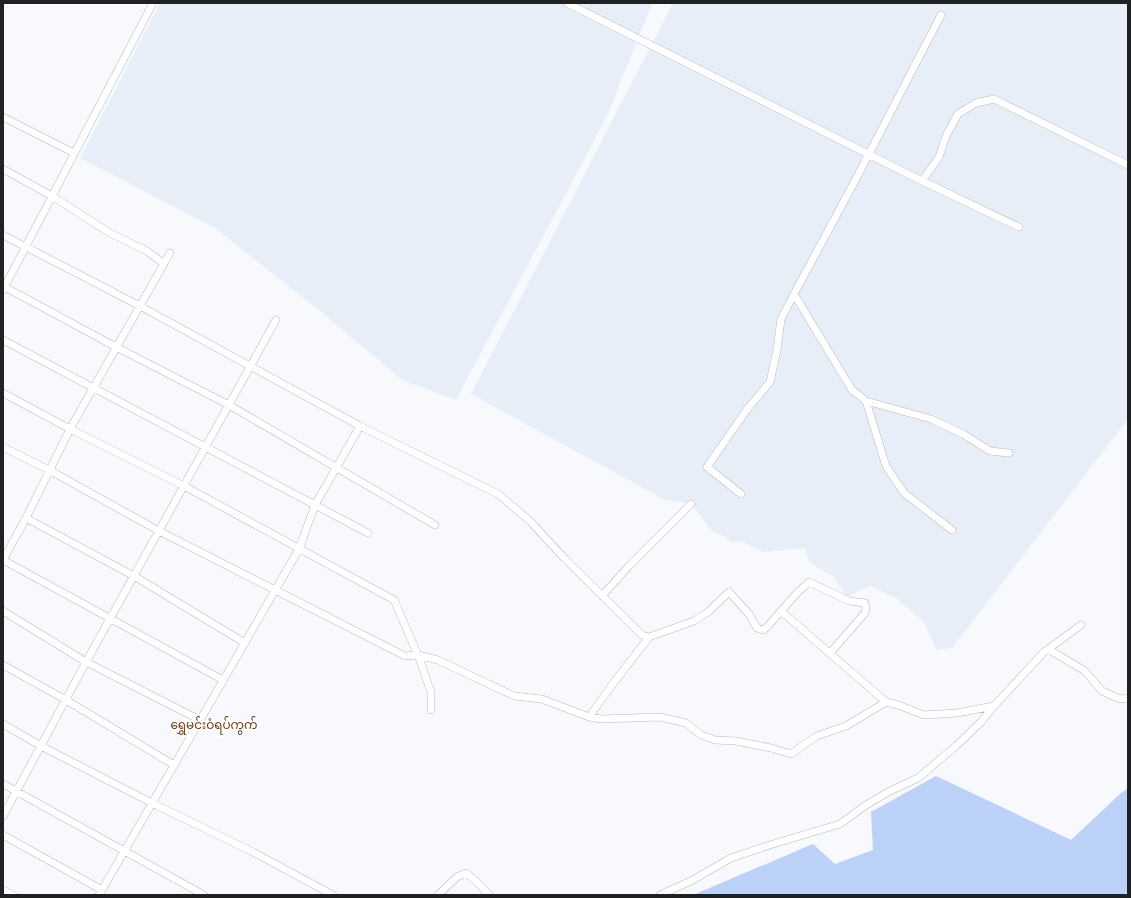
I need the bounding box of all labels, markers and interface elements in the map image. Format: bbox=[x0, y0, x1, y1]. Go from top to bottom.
district label: ရွှေမင်းဝံရပ်ကွက် bbox=[170, 716, 258, 735]

